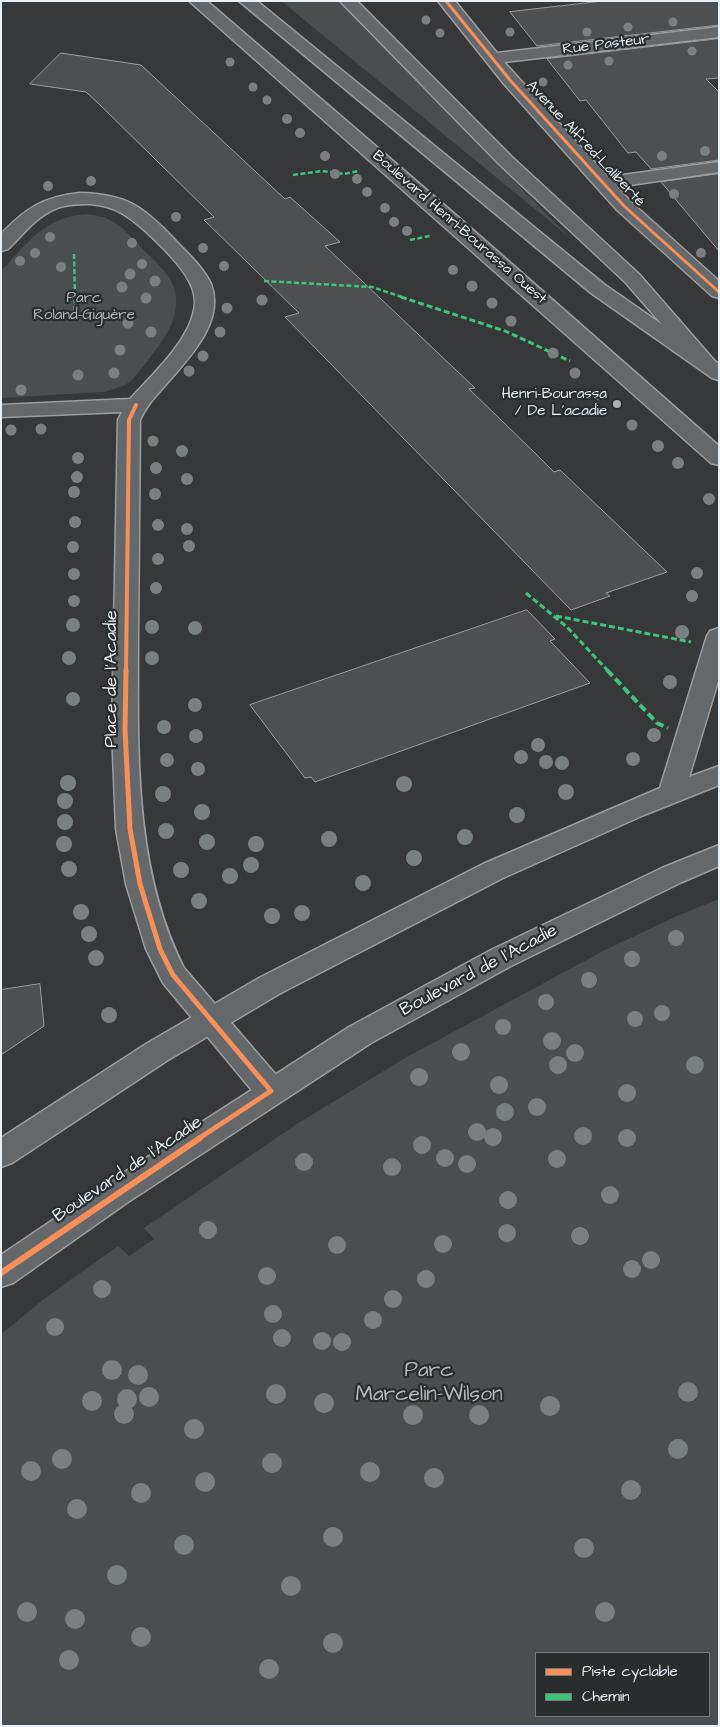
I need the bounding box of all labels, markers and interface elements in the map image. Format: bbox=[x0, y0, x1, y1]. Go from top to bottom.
street label: Rue Pasteur bbox=[562, 31, 650, 59]
street label: Avenue Alfred-Laliberté bbox=[522, 77, 648, 211]
street label: Boulevard Henri-Bourassa Ouest bbox=[368, 147, 550, 309]
park label: Parc Roland-Giguère bbox=[33, 290, 135, 325]
place label: Henri-Bourassa / De L'acadie bbox=[502, 386, 607, 421]
marker: Henri-Bourassa / De L'acadie bbox=[611, 398, 623, 410]
street label: Place de l'Acadie bbox=[101, 610, 123, 748]
street label: Boulevard de l'Acadie bbox=[397, 920, 561, 1022]
street label: Boulevard de l'Acadie bbox=[49, 1112, 207, 1228]
park label: Parc Marcelin-Wilson bbox=[356, 1359, 502, 1409]
legend bbox=[535, 1652, 710, 1717]
text: Piste cyclable bbox=[582, 1661, 678, 1682]
text: Chemin bbox=[582, 1686, 630, 1707]

